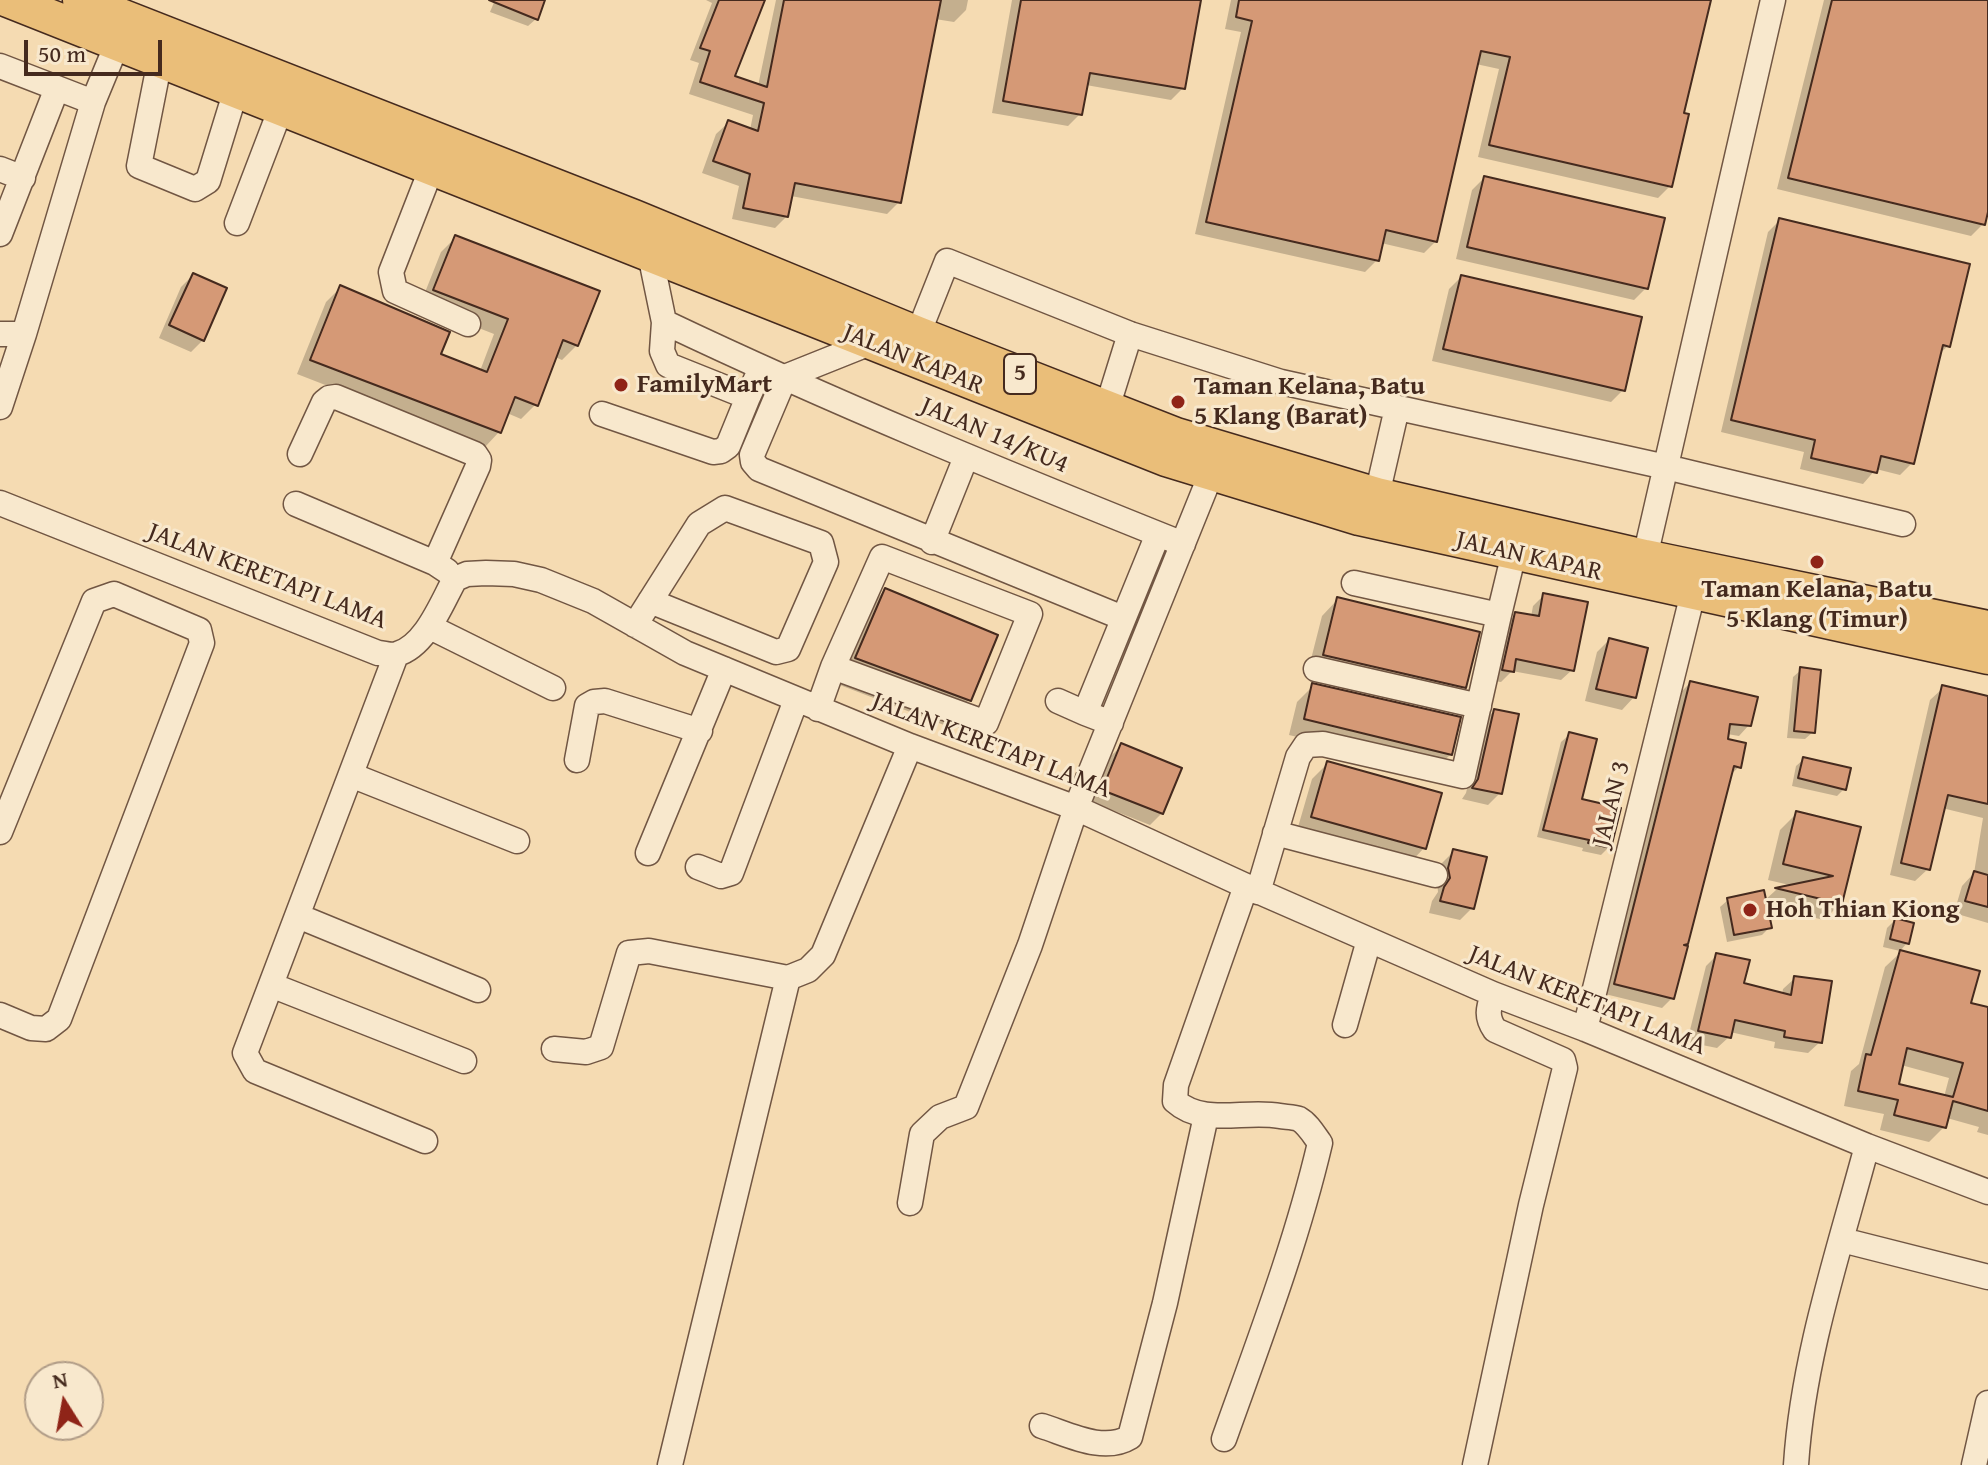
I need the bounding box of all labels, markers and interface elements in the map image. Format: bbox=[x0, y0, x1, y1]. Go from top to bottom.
scale bar bbox=[28, 24, 166, 74]
text: 50 m bbox=[38, 36, 86, 71]
street label: JALAN KAPAR bbox=[838, 318, 988, 402]
road number: 5 bbox=[1004, 354, 1036, 394]
place label: FamilyMart bbox=[637, 369, 772, 401]
place label: Taman Kelana, Batu 5 Klang (Barat) bbox=[1194, 371, 1425, 432]
marker: FamilyMart bbox=[612, 376, 630, 394]
street label: JALAN 14/KU4 bbox=[915, 391, 1073, 481]
marker: Taman Kelana, Batu 5 Klang (Barat) bbox=[1169, 393, 1187, 411]
street label: JALAN KERETAPI LAMA bbox=[143, 517, 391, 637]
street label: JALAN KAPAR bbox=[1453, 525, 1605, 589]
marker: Taman Kelana, Batu 5 Klang (Timur) bbox=[1808, 553, 1826, 571]
place label: Taman Kelana, Batu 5 Klang (Timur) bbox=[1702, 574, 1932, 636]
street label: JALAN KERETAPI LAMA bbox=[867, 686, 1115, 806]
street label: JALAN 3 bbox=[1586, 758, 1638, 850]
place label: Hoh Thian Kiong bbox=[1766, 894, 1960, 926]
marker: Hoh Thian Kiong bbox=[1741, 901, 1759, 919]
street label: JALAN KERETAPI LAMA bbox=[1463, 939, 1711, 1063]
north arrow bbox=[24, 1361, 104, 1441]
text: N bbox=[50, 1362, 70, 1397]

